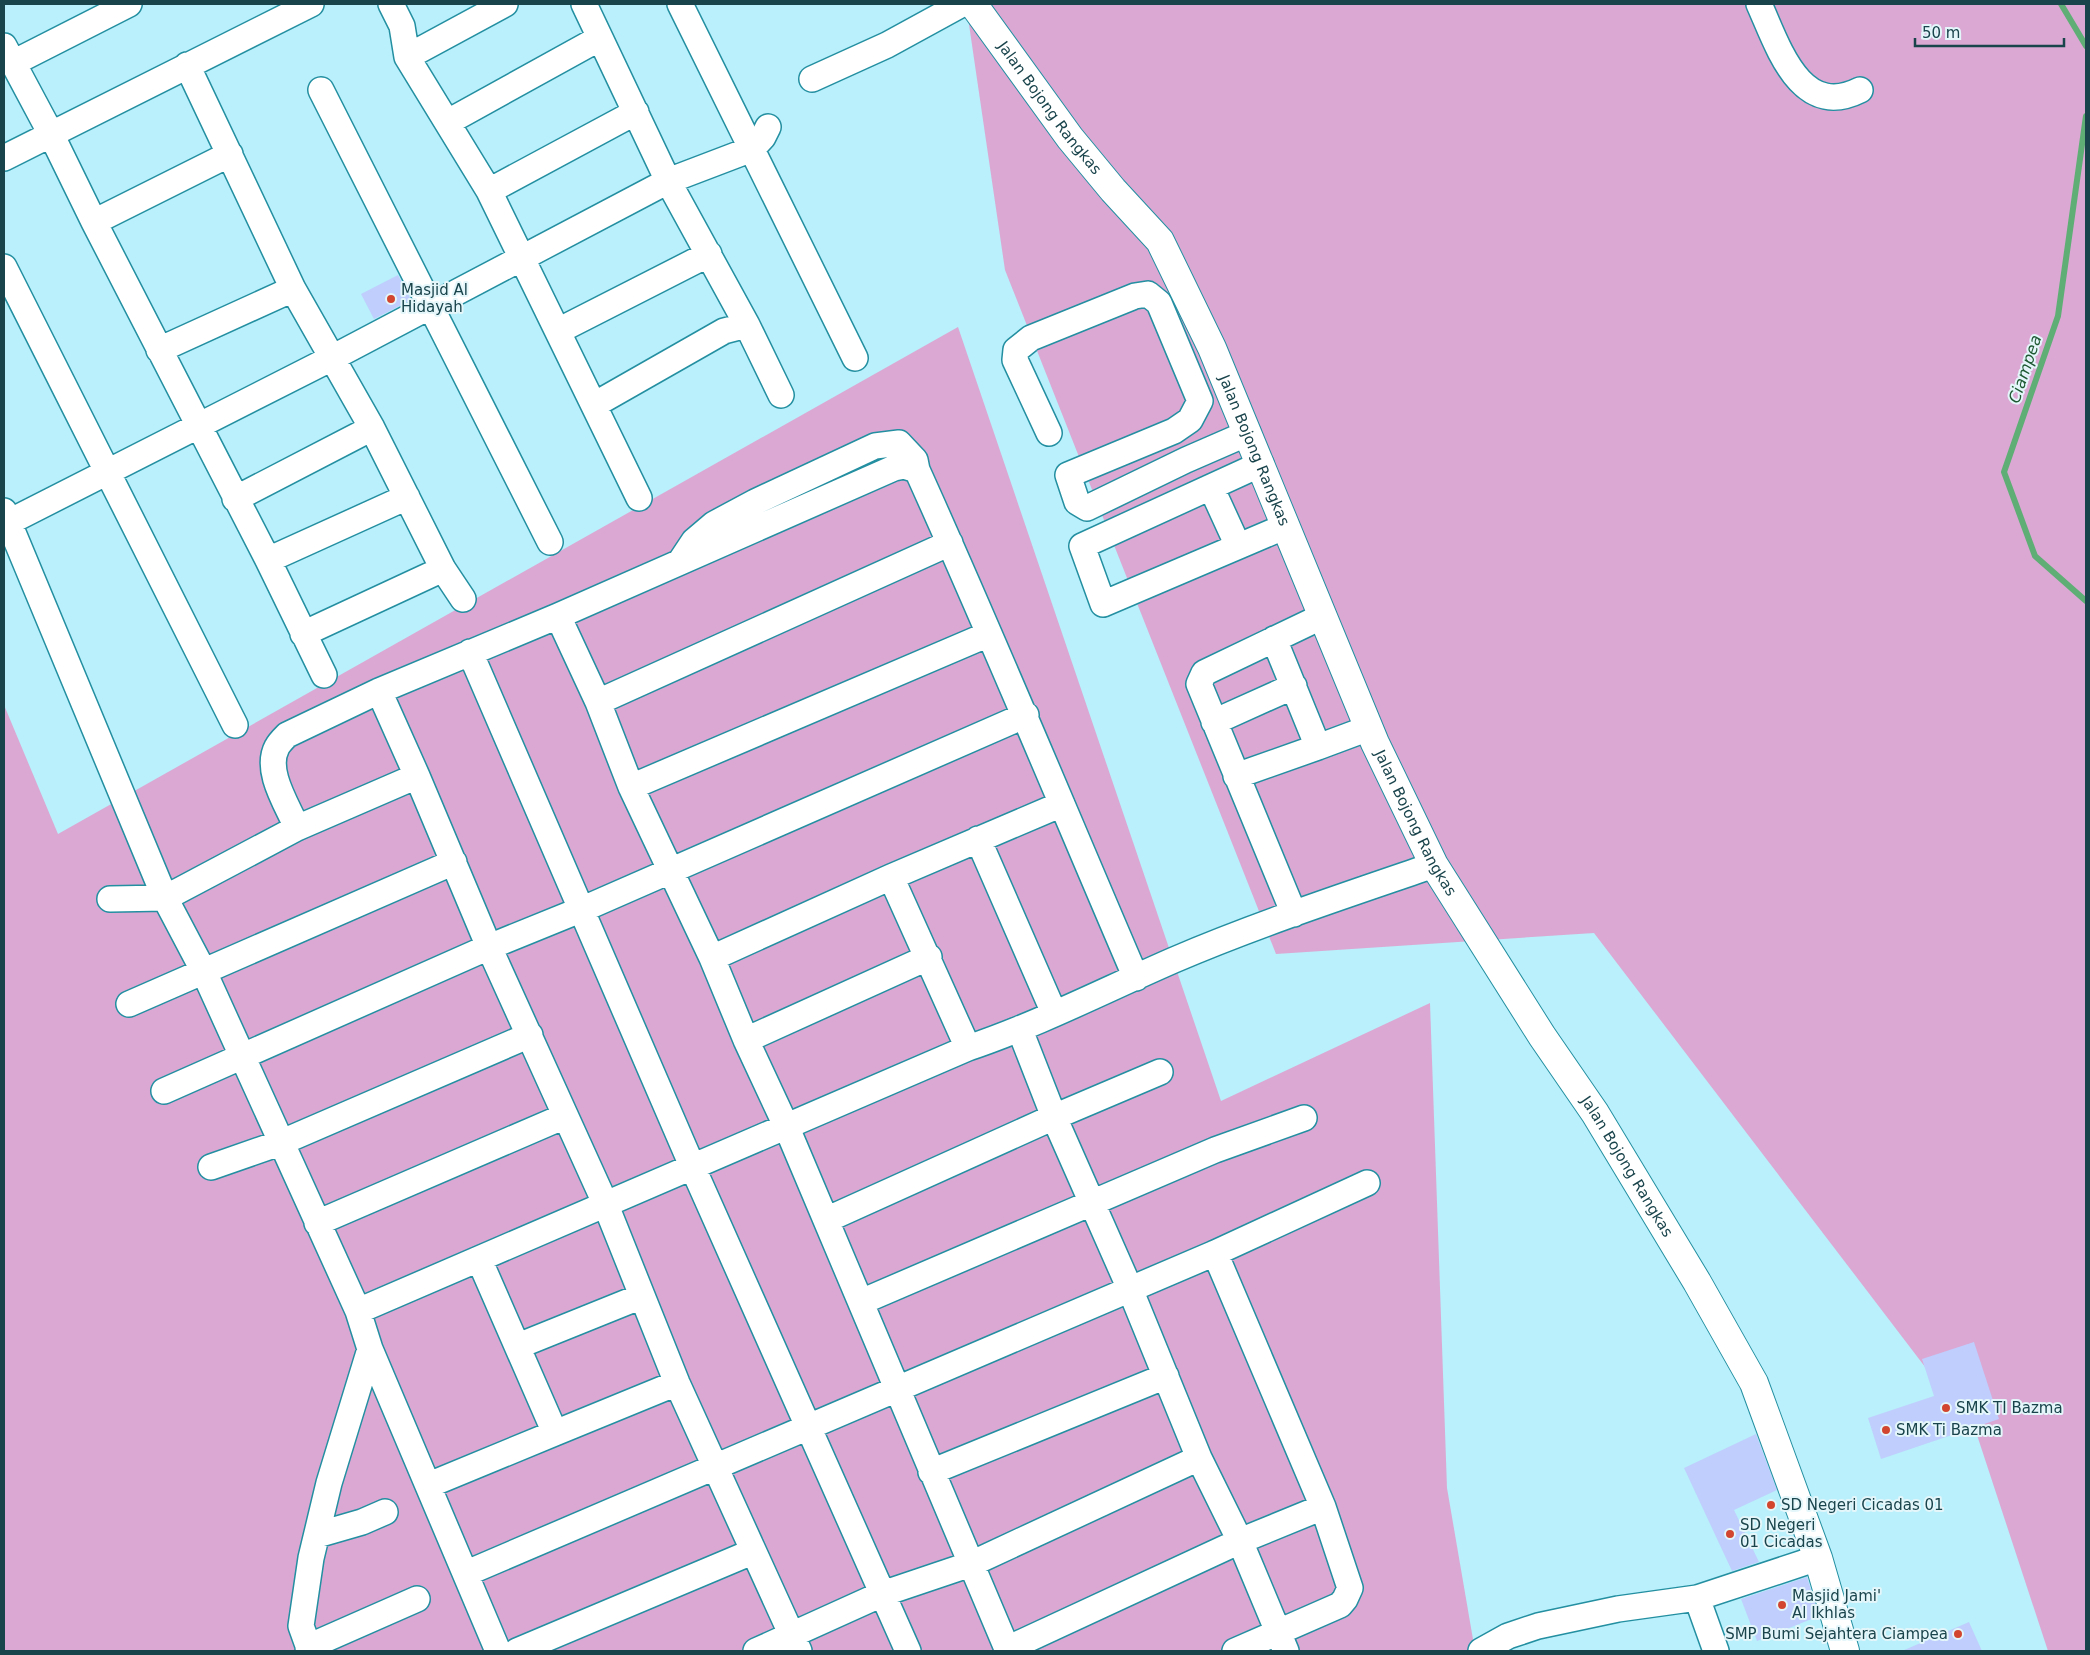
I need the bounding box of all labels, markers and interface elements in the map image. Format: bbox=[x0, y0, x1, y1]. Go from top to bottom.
scale bar bbox=[1915, 15, 2064, 47]
text: 50 m bbox=[1922, 24, 1960, 42]
street label: Jalan Bojong Rangkas bbox=[993, 37, 1105, 178]
place label: Masjid Al Hidayah bbox=[401, 281, 468, 316]
marker: Masjid Al Hidayah bbox=[385, 293, 397, 305]
water label: Ciampea bbox=[2004, 332, 2046, 406]
street label: Jalan Bojong Rangkas bbox=[1215, 371, 1294, 529]
street label: Jalan Bojong Rangkas bbox=[1370, 746, 1460, 899]
street label: Jalan Bojong Rangkas bbox=[1576, 1092, 1677, 1240]
place label: SMK TI Bazma bbox=[1956, 1399, 2063, 1417]
marker: SMK TI Bazma bbox=[1940, 1402, 1952, 1414]
place label: SMK Ti Bazma bbox=[1896, 1421, 2002, 1439]
marker: SMK Ti Bazma bbox=[1880, 1424, 1892, 1436]
place label: SD Negeri Cicadas 01 bbox=[1781, 1496, 1944, 1514]
marker: SD Negeri Cicadas 01 bbox=[1765, 1499, 1777, 1511]
place label: SD Negeri 01 Cicadas bbox=[1740, 1516, 1823, 1551]
marker: SD Negeri 01 Cicadas bbox=[1724, 1528, 1736, 1540]
place label: Masjid Jami' Al Ikhlas bbox=[1792, 1587, 1881, 1622]
marker: Masjid Jami' Al Ikhlas bbox=[1776, 1599, 1788, 1611]
place label: SMP Bumi Sejahtera Ciampea bbox=[1725, 1625, 1948, 1643]
marker: SMP Bumi Sejahtera Ciampea bbox=[1952, 1628, 1964, 1640]

